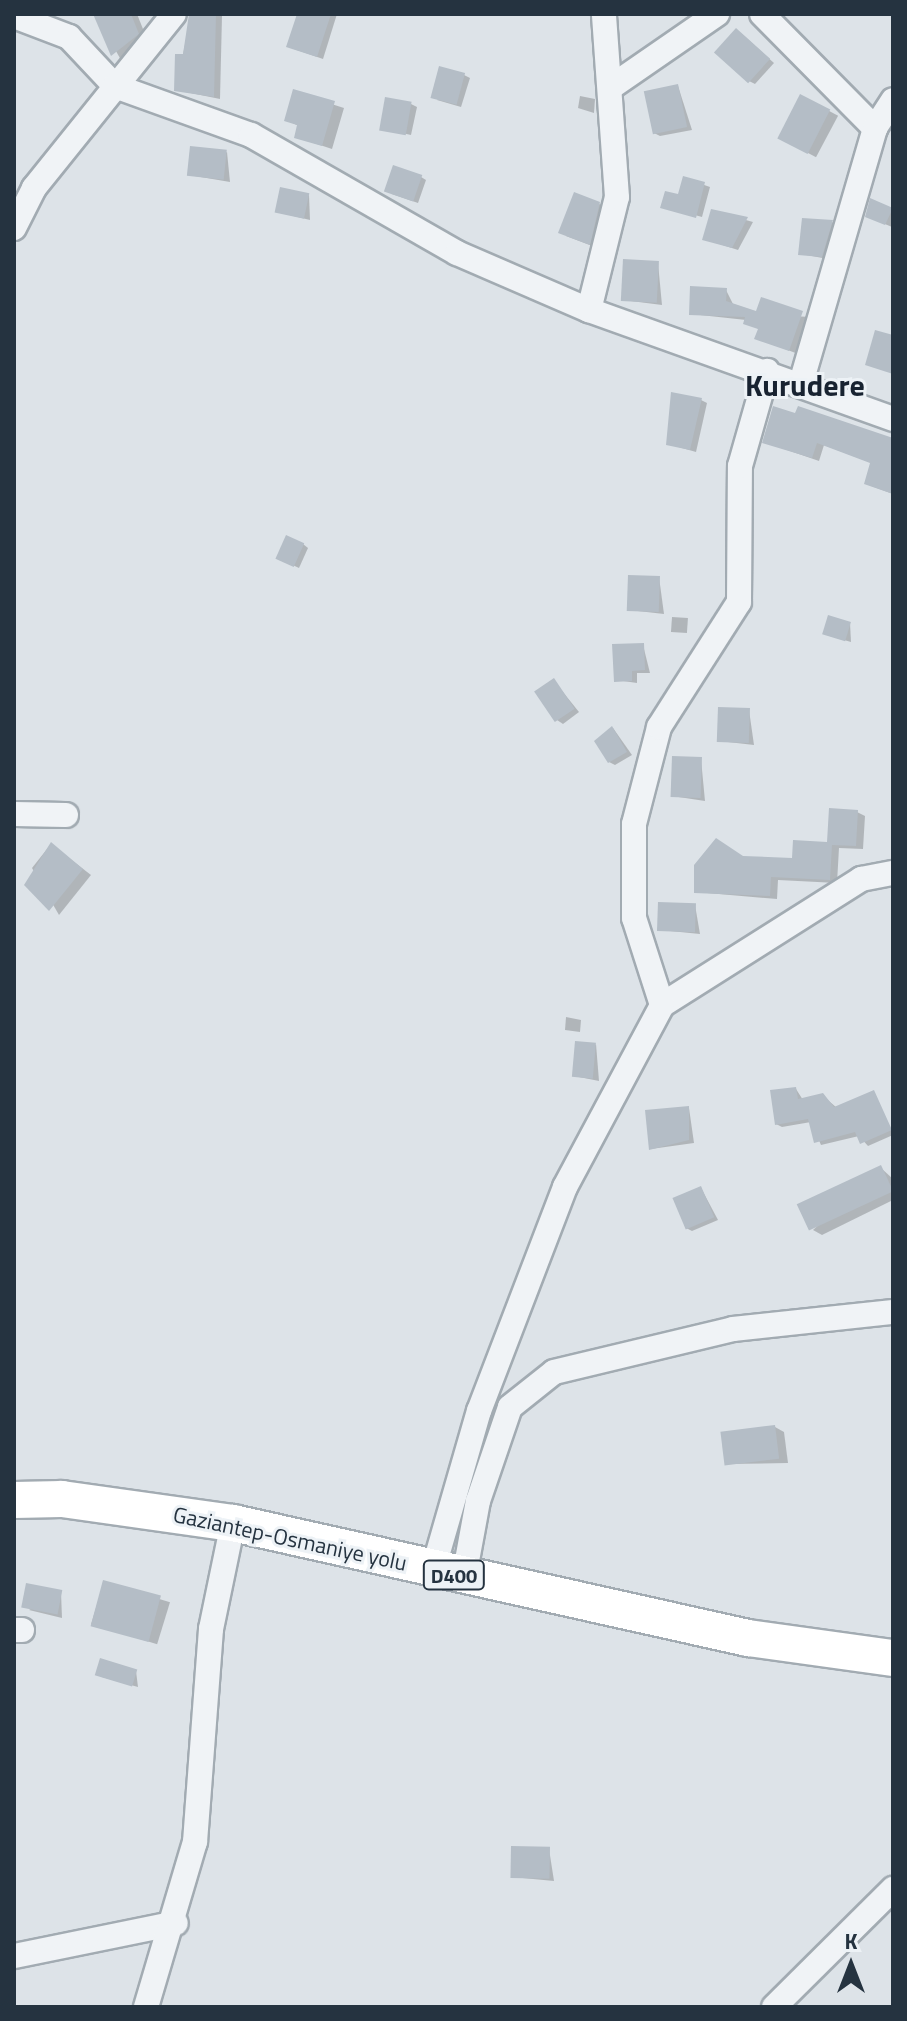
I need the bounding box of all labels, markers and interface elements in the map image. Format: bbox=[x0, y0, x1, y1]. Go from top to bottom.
district label: Kurudere bbox=[745, 367, 865, 403]
street label: Gaziantep-Osmaniye yolu bbox=[171, 1501, 409, 1577]
road number: D400 bbox=[422, 1559, 486, 1591]
text: K bbox=[844, 1924, 858, 1958]
north arrow bbox=[811, 1925, 891, 2005]

